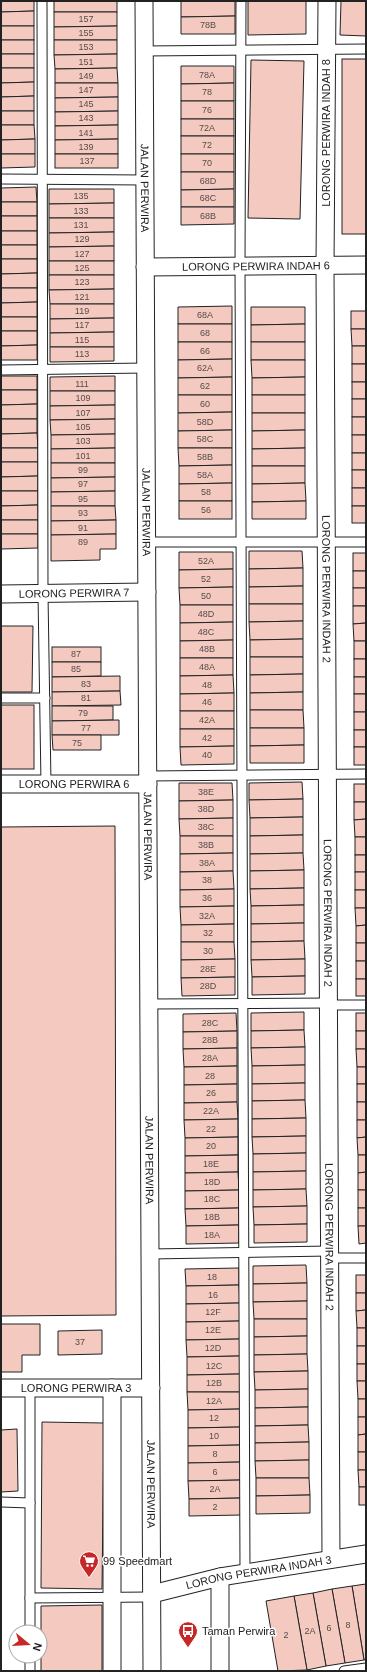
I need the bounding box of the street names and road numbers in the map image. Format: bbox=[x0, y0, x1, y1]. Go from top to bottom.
street label: LORONG PERWIRA INDAH 8 bbox=[320, 59, 332, 207]
street label: JALAN PERWIRA bbox=[139, 144, 151, 233]
street label: LORONG PERWIRA INDAH 6 bbox=[182, 259, 330, 273]
street label: JALAN PERWIRA bbox=[140, 468, 153, 557]
street label: LORONG PERWIRA INDAH 2 bbox=[320, 515, 333, 663]
street label: LORONG PERWIRA 7 bbox=[19, 586, 129, 600]
street label: LORONG PERWIRA 6 bbox=[19, 778, 129, 790]
street label: JALAN PERWIRA bbox=[142, 792, 154, 881]
street label: LORONG PERWIRA INDAH 2 bbox=[322, 839, 334, 987]
street label: JALAN PERWIRA bbox=[143, 1116, 156, 1205]
street label: LORONG PERWIRA INDAH 2 bbox=[323, 1163, 336, 1311]
street label: LORONG PERWIRA 3 bbox=[21, 1382, 131, 1394]
street label: JALAN PERWIRA bbox=[145, 1440, 157, 1529]
street label: LORONG PERWIRA INDAH 3 bbox=[185, 1554, 332, 1591]

